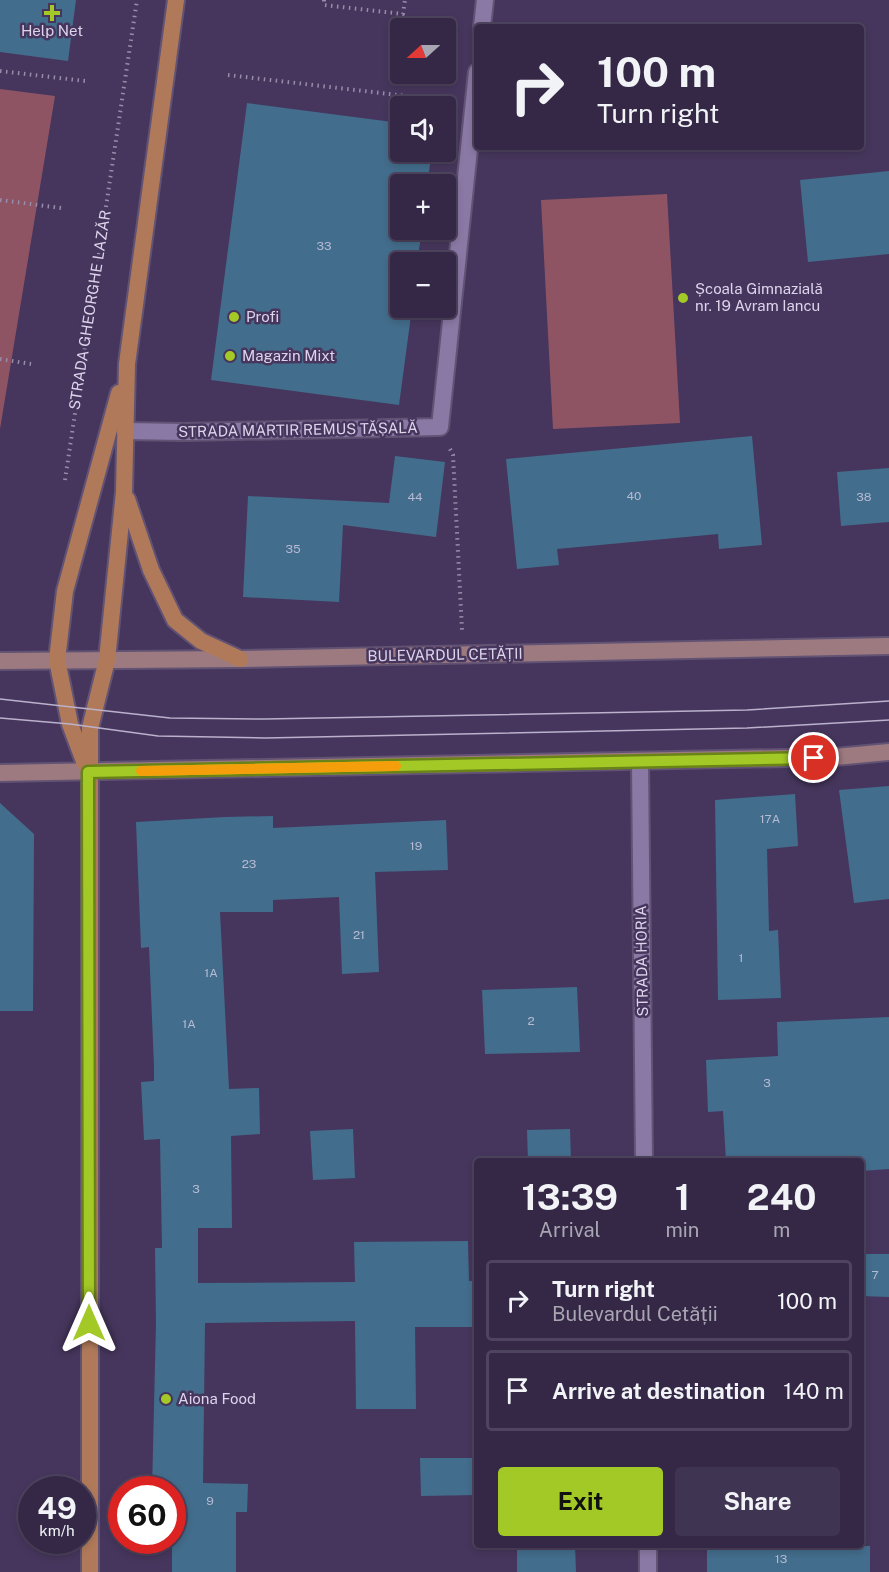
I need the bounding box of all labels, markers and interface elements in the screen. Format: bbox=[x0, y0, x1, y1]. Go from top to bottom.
marker: Help Net bbox=[45, 6, 59, 20]
north arrow bbox=[390, 18, 456, 84]
map controls bbox=[390, 18, 456, 318]
place label: Help Net bbox=[21, 22, 83, 39]
text: 100 m bbox=[597, 47, 716, 96]
icon: right bbox=[498, 48, 576, 126]
button: sound bbox=[390, 96, 456, 162]
text: Turn right bbox=[597, 97, 720, 129]
button: + bbox=[390, 174, 456, 240]
street label: STRADA GHEORGHE LAZĂR bbox=[65, 209, 114, 411]
house number: 33 bbox=[316, 239, 332, 253]
button: − bbox=[390, 252, 456, 318]
place label: Școala Gimnazială nr. 19 Avram Iancu bbox=[695, 280, 823, 314]
marker: Școala Gimnazială nr. 19 Avram Iancu bbox=[676, 291, 690, 305]
place label: Profi bbox=[246, 308, 279, 325]
marker: Profi bbox=[227, 310, 241, 324]
place label: Magazin Mixt bbox=[242, 347, 335, 364]
marker: Magazin Mixt bbox=[223, 349, 237, 363]
street label: STRADA MARTIR REMUS TĂȘALĂ bbox=[178, 419, 418, 440]
house number: 40 bbox=[627, 489, 641, 503]
house number: 44 bbox=[407, 490, 423, 504]
house number: 38 bbox=[856, 490, 872, 504]
house number: 35 bbox=[285, 542, 301, 556]
street label: BULEVARDUL CETĂȚII bbox=[367, 645, 523, 664]
pin bbox=[788, 732, 839, 783]
icon: arrive bbox=[797, 741, 830, 774]
house number: 17A bbox=[760, 812, 781, 826]
house number: 19 bbox=[410, 839, 422, 853]
house number: 23 bbox=[242, 857, 256, 871]
street label: STRADA HORIA bbox=[632, 905, 651, 1017]
house number: 21 bbox=[353, 928, 365, 942]
house number: 1 bbox=[739, 951, 743, 965]
house number: 1A bbox=[204, 966, 218, 980]
house number: 2 bbox=[527, 1014, 535, 1028]
house number: 1A bbox=[182, 1017, 196, 1031]
house number: 3 bbox=[763, 1076, 771, 1090]
text: 13:39 bbox=[521, 1176, 618, 1218]
text: 1 bbox=[675, 1176, 690, 1218]
text: 240 bbox=[747, 1176, 817, 1218]
house number: 3 bbox=[192, 1182, 200, 1196]
text: Arrival bbox=[539, 1218, 601, 1242]
text: min bbox=[665, 1218, 699, 1242]
text: m bbox=[773, 1218, 790, 1242]
house number: 7 bbox=[871, 1268, 879, 1282]
text: Turn right bbox=[552, 1276, 655, 1302]
icon: right bbox=[501, 1284, 534, 1317]
text: 100 m bbox=[777, 1288, 837, 1314]
position arrow bbox=[57, 1291, 121, 1355]
text: Bulevardul Cetății bbox=[552, 1302, 718, 1326]
icon: arrive bbox=[501, 1374, 534, 1407]
text: Arrive at destination bbox=[552, 1378, 765, 1404]
text: 140 m bbox=[783, 1378, 844, 1404]
place label: Aiona Food bbox=[178, 1390, 256, 1407]
marker: Aiona Food bbox=[159, 1392, 173, 1406]
button: Exit bbox=[498, 1467, 663, 1536]
button: Share bbox=[675, 1467, 840, 1536]
speed limit sign: 60 bbox=[108, 1476, 186, 1554]
text: 49 bbox=[37, 1490, 77, 1526]
house number: 9 bbox=[206, 1494, 214, 1508]
text: km/h bbox=[39, 1522, 75, 1539]
house number: 13 bbox=[775, 1552, 787, 1566]

